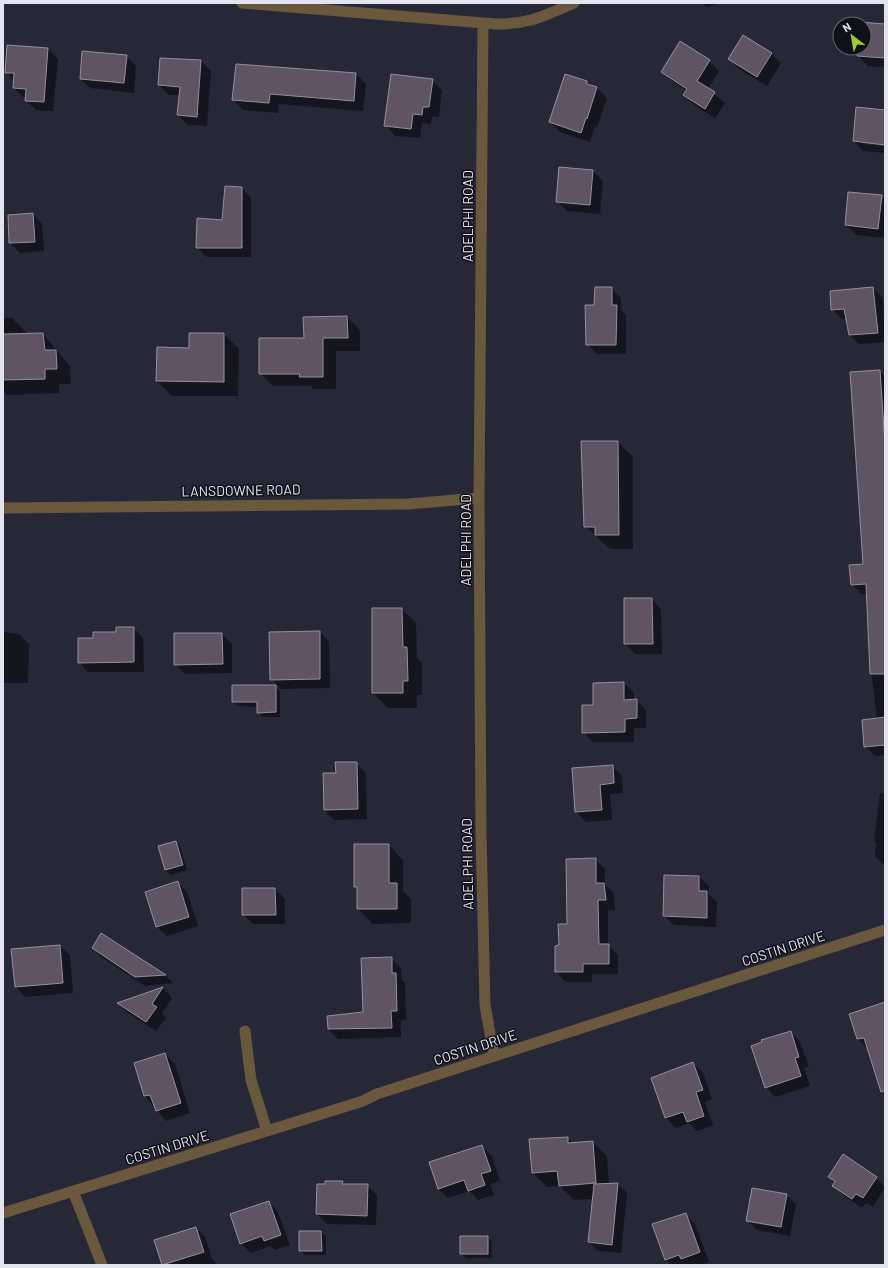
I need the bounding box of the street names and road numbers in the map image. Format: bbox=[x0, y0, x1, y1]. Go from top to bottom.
street label: ADELPHI ROAD bbox=[459, 170, 476, 262]
street label: LANSDOWNE ROAD bbox=[181, 480, 301, 500]
street label: ADELPHI ROAD bbox=[457, 494, 474, 586]
street label: ADELPHI ROAD bbox=[458, 818, 476, 910]
street label: COSTIN DRIVE bbox=[739, 927, 827, 969]
street label: COSTIN DRIVE bbox=[431, 1026, 519, 1068]
street label: COSTIN DRIVE bbox=[123, 1126, 211, 1168]

